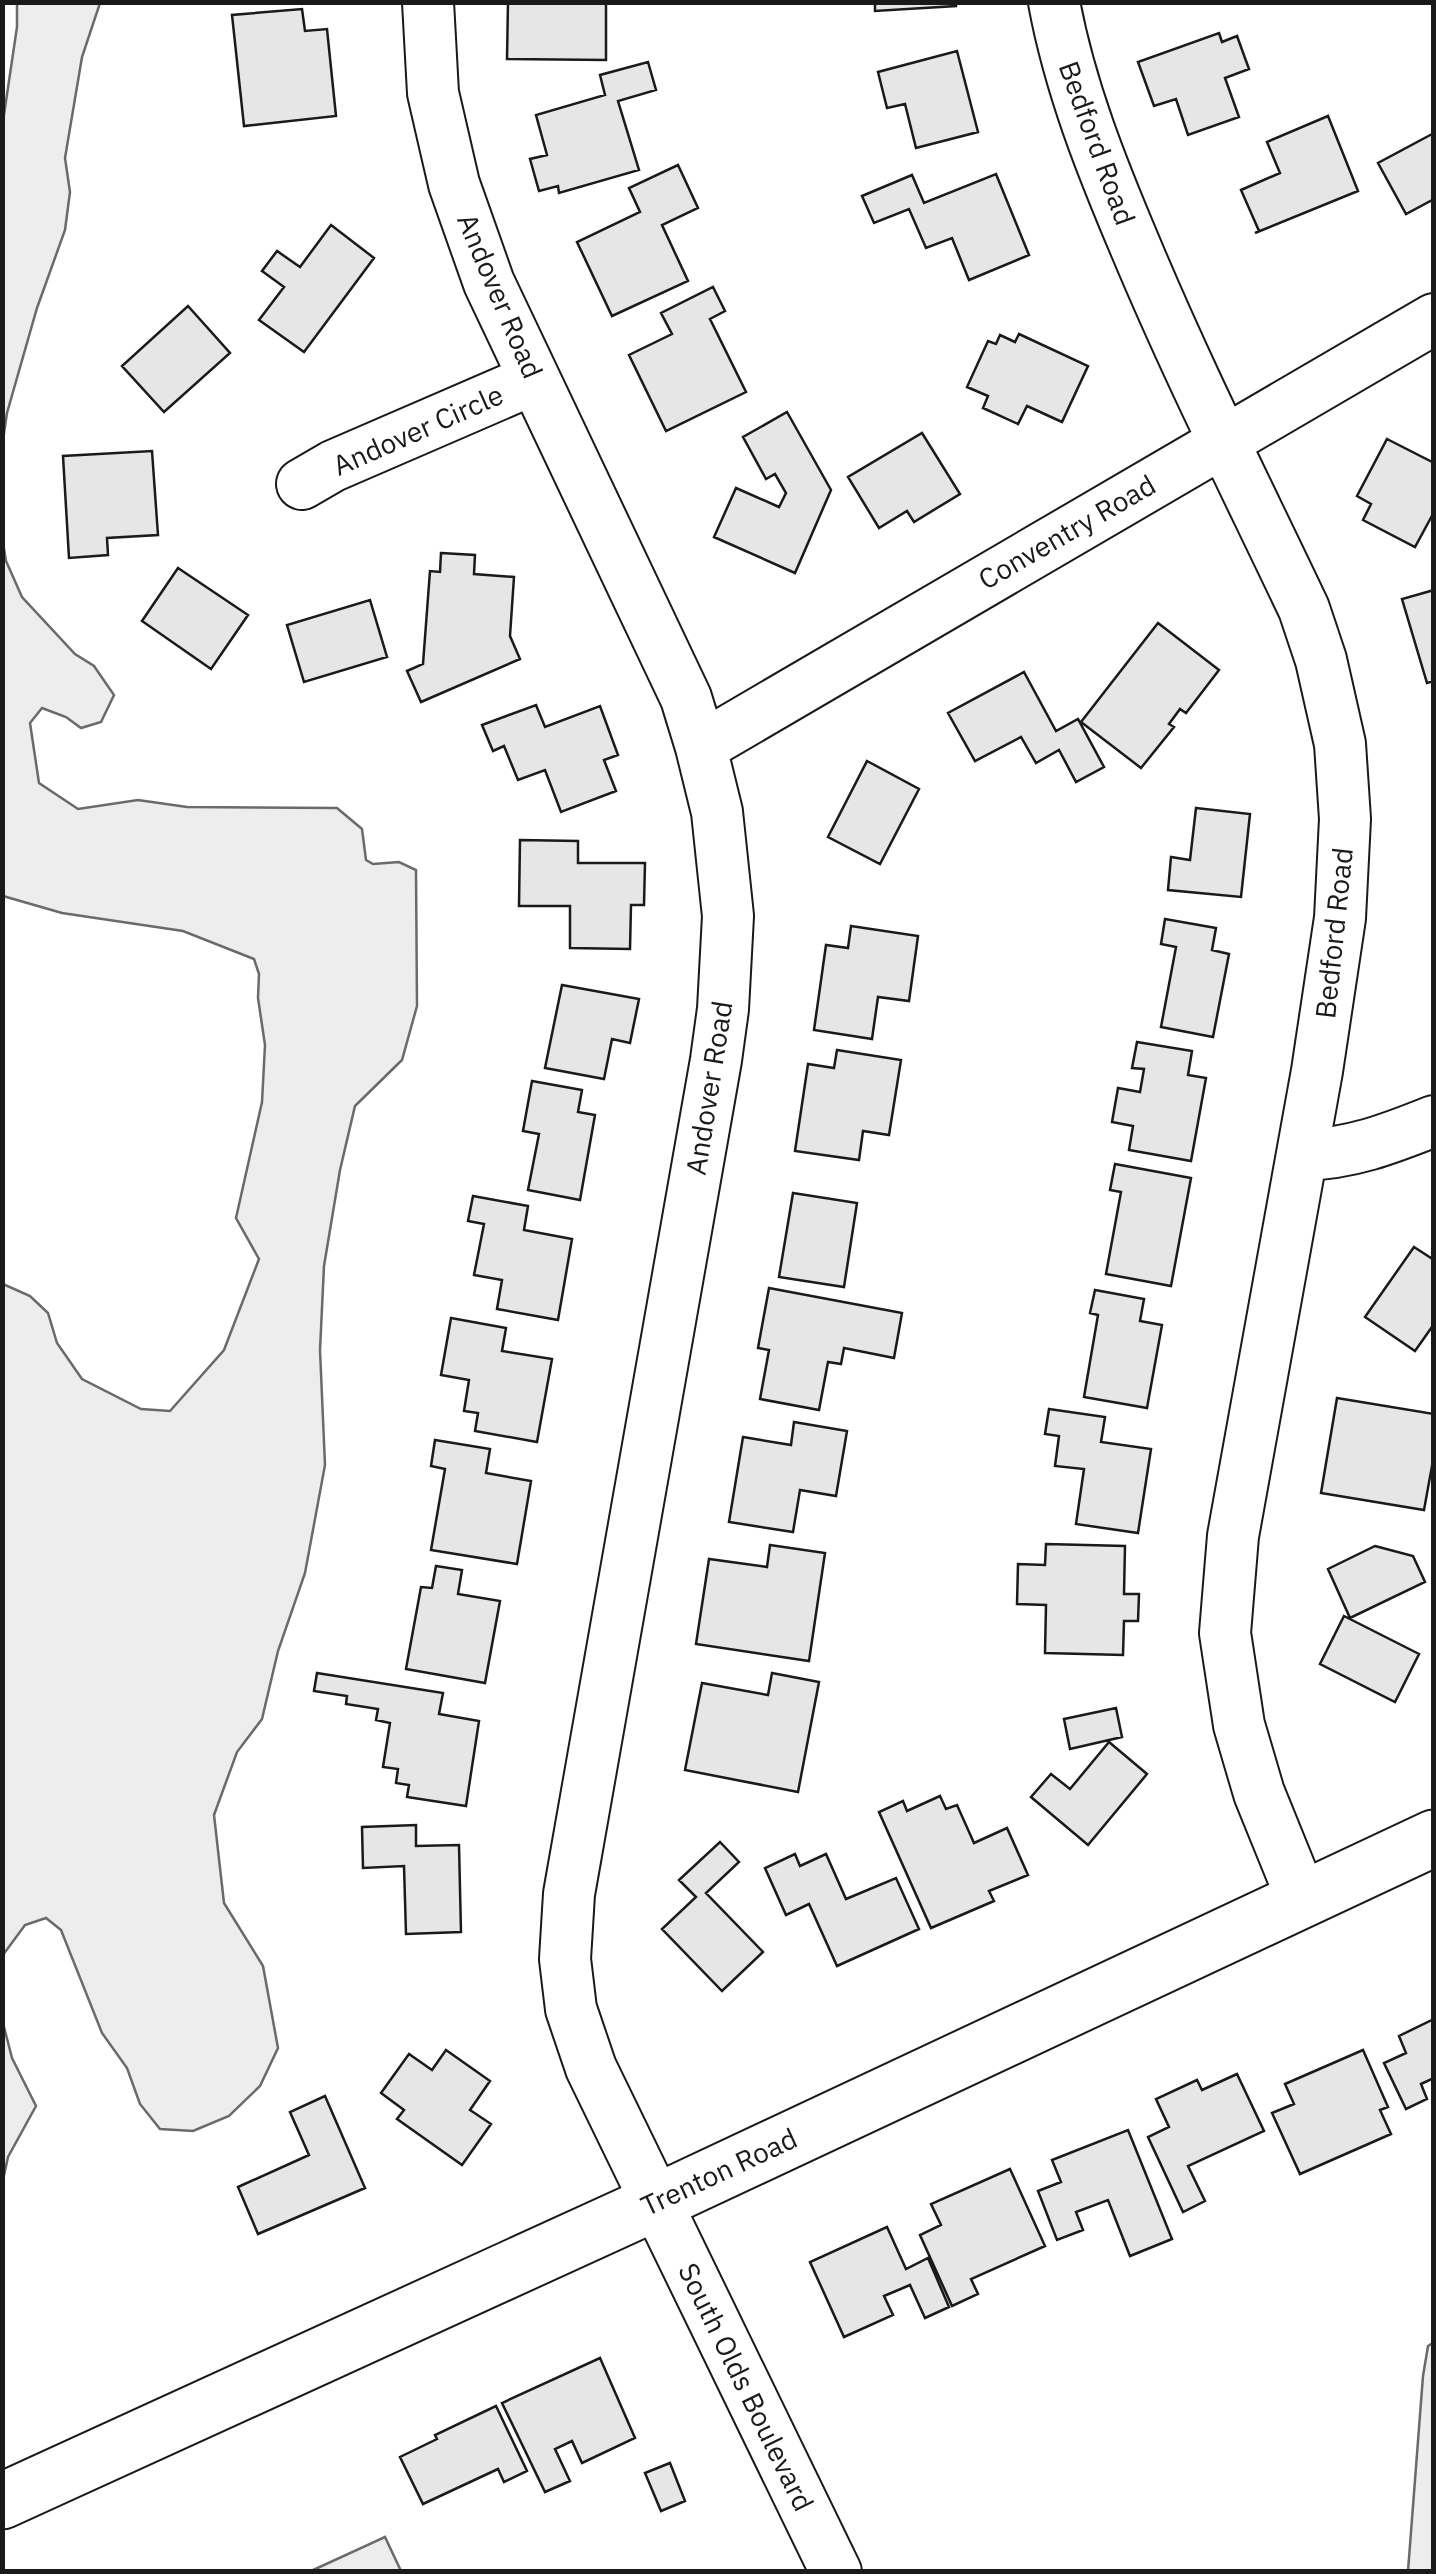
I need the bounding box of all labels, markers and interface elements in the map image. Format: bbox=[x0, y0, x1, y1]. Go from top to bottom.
street label: Bedford Road bbox=[1051, 56, 1144, 230]
street label: Andover Road bbox=[449, 208, 552, 384]
street label: Andover Circle bbox=[327, 375, 509, 484]
street label: Conventry Road bbox=[971, 466, 1162, 597]
street label: Bedford Road bbox=[1306, 846, 1361, 1020]
street label: Andover Road bbox=[676, 998, 741, 1178]
street label: Trenton Road bbox=[635, 2119, 803, 2224]
street label: South Olds Boulevard bbox=[670, 2257, 823, 2517]

